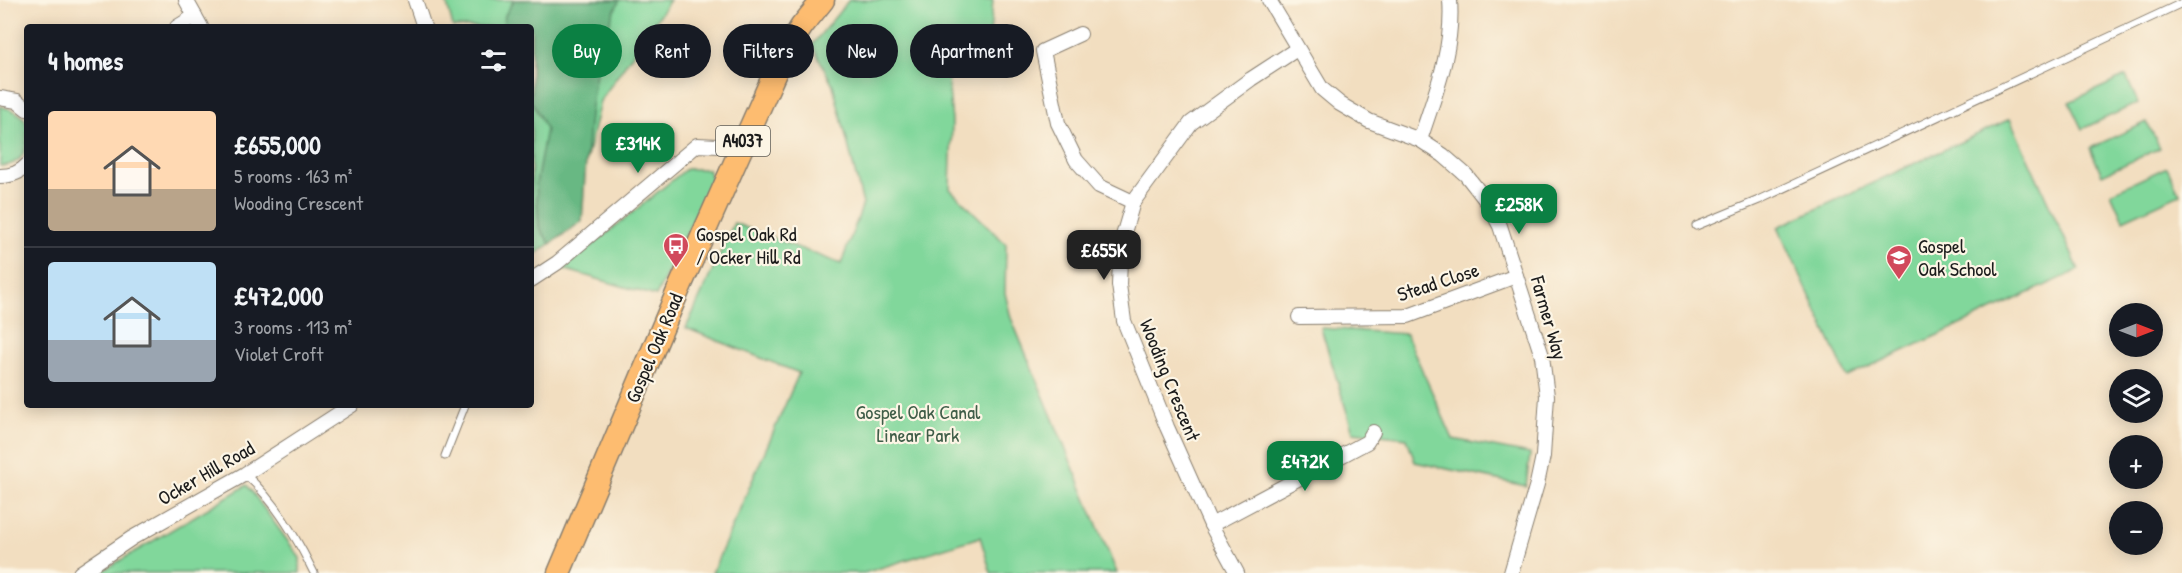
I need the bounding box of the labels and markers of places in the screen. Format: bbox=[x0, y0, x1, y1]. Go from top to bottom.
pin: £314K bbox=[596, 123, 680, 174]
pin: £258K bbox=[1477, 184, 1561, 235]
place label: Gospel Oak Rd / Ocker Hill Rd bbox=[696, 220, 801, 270]
pin: £655K bbox=[1062, 230, 1146, 281]
bus stop icon: Gospel Oak Rd / Ocker Hill Rd bbox=[661, 231, 691, 269]
place label: Gospel Oak School bbox=[1918, 232, 1997, 282]
school or university icon: Gospel Oak School bbox=[1884, 243, 1914, 281]
pin: £472K bbox=[1263, 441, 1347, 492]

